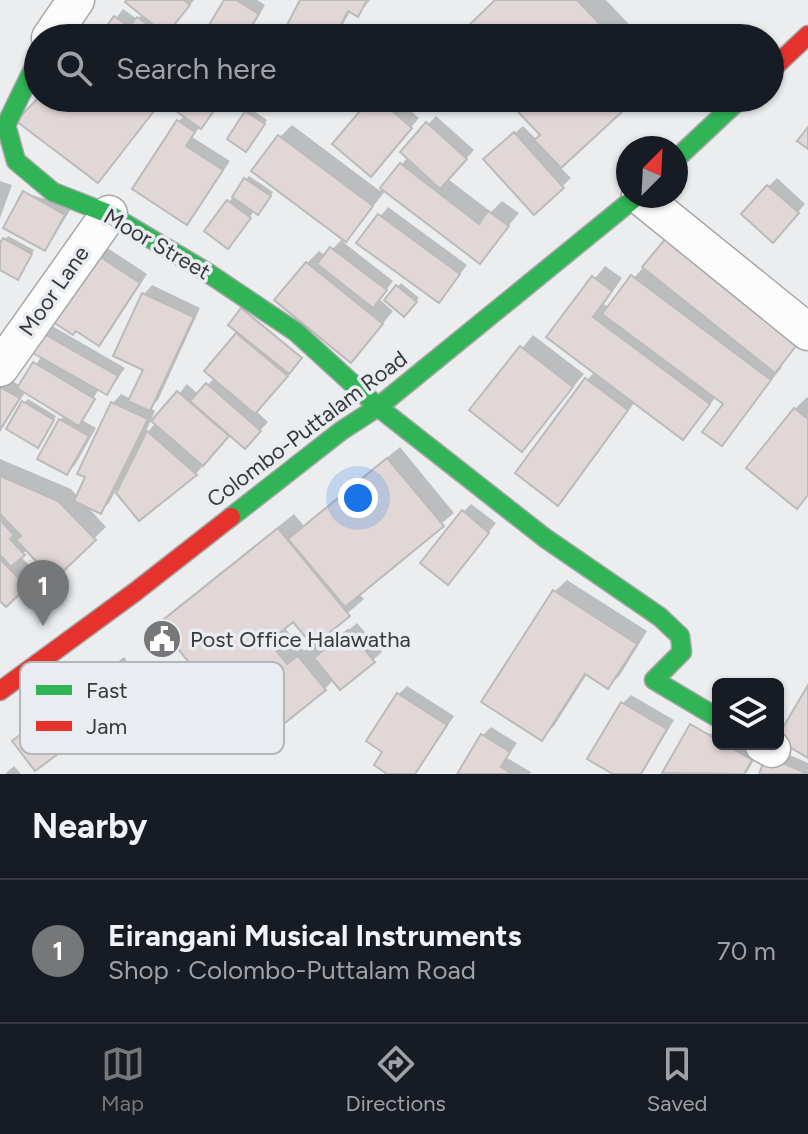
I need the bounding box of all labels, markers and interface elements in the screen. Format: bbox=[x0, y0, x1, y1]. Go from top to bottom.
search box bbox=[24, 24, 784, 112]
icon: search bbox=[52, 46, 96, 90]
text: Search here bbox=[116, 50, 276, 87]
north arrow bbox=[616, 136, 688, 208]
street label: Moor Street bbox=[99, 203, 215, 285]
street label: Moor Lane bbox=[13, 241, 95, 341]
street label: Colombo-Puttalam Road bbox=[202, 345, 412, 513]
your location bbox=[338, 478, 378, 518]
pin: 1 bbox=[17, 560, 69, 626]
public building icon: Post Office Halawatha bbox=[141, 618, 183, 660]
place label: Post Office Halawatha bbox=[190, 626, 411, 653]
legend bbox=[20, 662, 284, 754]
text: Fast bbox=[86, 677, 128, 704]
map controls bbox=[712, 678, 784, 750]
button: layers bbox=[712, 678, 784, 750]
text: Jam bbox=[86, 713, 127, 740]
text: Nearby bbox=[32, 806, 147, 847]
text: Eirangani Musical Instruments bbox=[108, 917, 522, 954]
text: 1 bbox=[53, 935, 63, 967]
text: 70 m bbox=[717, 935, 776, 967]
text: Shop · Colombo-Puttalam Road bbox=[108, 954, 476, 986]
tab: Map bbox=[101, 1042, 145, 1117]
tab: Directions bbox=[346, 1042, 446, 1117]
tab: Saved bbox=[647, 1042, 707, 1117]

